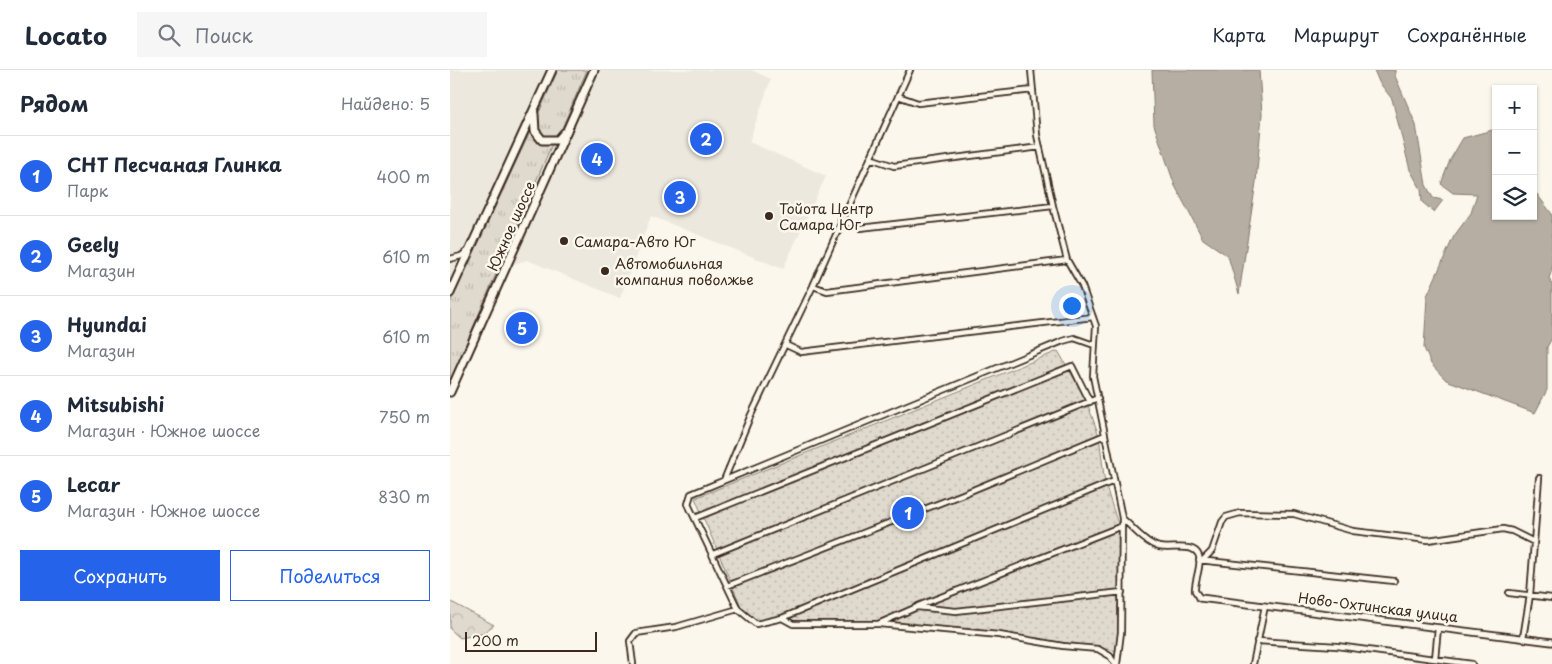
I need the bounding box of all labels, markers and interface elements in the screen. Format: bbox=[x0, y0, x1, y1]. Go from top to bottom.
search box bbox=[137, 12, 487, 57]
text: Locato bbox=[25, 17, 107, 53]
icon: search bbox=[155, 21, 183, 49]
text: Поиск bbox=[195, 21, 253, 49]
text: Карта bbox=[1213, 21, 1265, 48]
text: Маршрут bbox=[1293, 21, 1379, 48]
text: Сохранённые bbox=[1407, 21, 1527, 48]
map controls bbox=[1492, 85, 1537, 220]
button: + bbox=[1492, 85, 1537, 130]
text: Рядом bbox=[20, 87, 88, 119]
text: Найдено: 5 bbox=[341, 91, 430, 115]
pin: 2 bbox=[690, 120, 722, 158]
button: − bbox=[1492, 130, 1537, 175]
pin: 4 bbox=[581, 140, 613, 178]
text: СНТ Песчаная Глинка bbox=[67, 150, 282, 178]
text: 1 bbox=[32, 164, 40, 188]
text: 400 m bbox=[377, 164, 430, 188]
button: layers bbox=[1492, 175, 1537, 220]
text: Парк bbox=[67, 178, 108, 202]
street label: Южное шоссе bbox=[482, 178, 540, 274]
pin: 3 bbox=[664, 178, 696, 216]
place label: Тойота Центр Самара Юг bbox=[779, 198, 873, 235]
marker: Тойота Центр Самара Юг bbox=[763, 210, 775, 222]
text: Geely bbox=[67, 230, 119, 258]
place label: Самара-Авто Юг bbox=[574, 231, 696, 252]
marker: Самара-Авто Юг bbox=[558, 235, 570, 247]
text: 2 bbox=[30, 244, 42, 268]
text: 610 m bbox=[382, 244, 430, 268]
place label: Автомобильная компания поволжье bbox=[615, 253, 754, 290]
text: Магазин bbox=[67, 258, 136, 282]
marker: Автомобильная компания поволжье bbox=[599, 265, 611, 277]
your location bbox=[1059, 293, 1085, 319]
pin: 5 bbox=[506, 309, 538, 347]
text: Hyundai bbox=[67, 310, 147, 338]
text: 3 bbox=[31, 324, 41, 348]
text: 610 m bbox=[382, 324, 430, 348]
text: Магазин bbox=[67, 338, 136, 362]
text: Mitsubishi bbox=[67, 390, 164, 418]
text: 4 bbox=[31, 404, 41, 428]
text: 750 m bbox=[379, 404, 430, 428]
text: Магазин · Южное шоссе bbox=[67, 418, 260, 442]
text: Lecar bbox=[67, 470, 120, 498]
text: 5 bbox=[31, 484, 41, 508]
text: 830 m bbox=[378, 484, 430, 508]
pin: 1 bbox=[892, 494, 924, 532]
text: Магазин · Южное шоссе bbox=[67, 498, 260, 522]
button: Сохранить bbox=[20, 550, 220, 601]
button: Поделиться bbox=[230, 550, 430, 601]
street label: Ново-Охтинская улица bbox=[1297, 587, 1459, 627]
scale bar bbox=[465, 629, 598, 652]
text: 200 m bbox=[472, 630, 519, 651]

